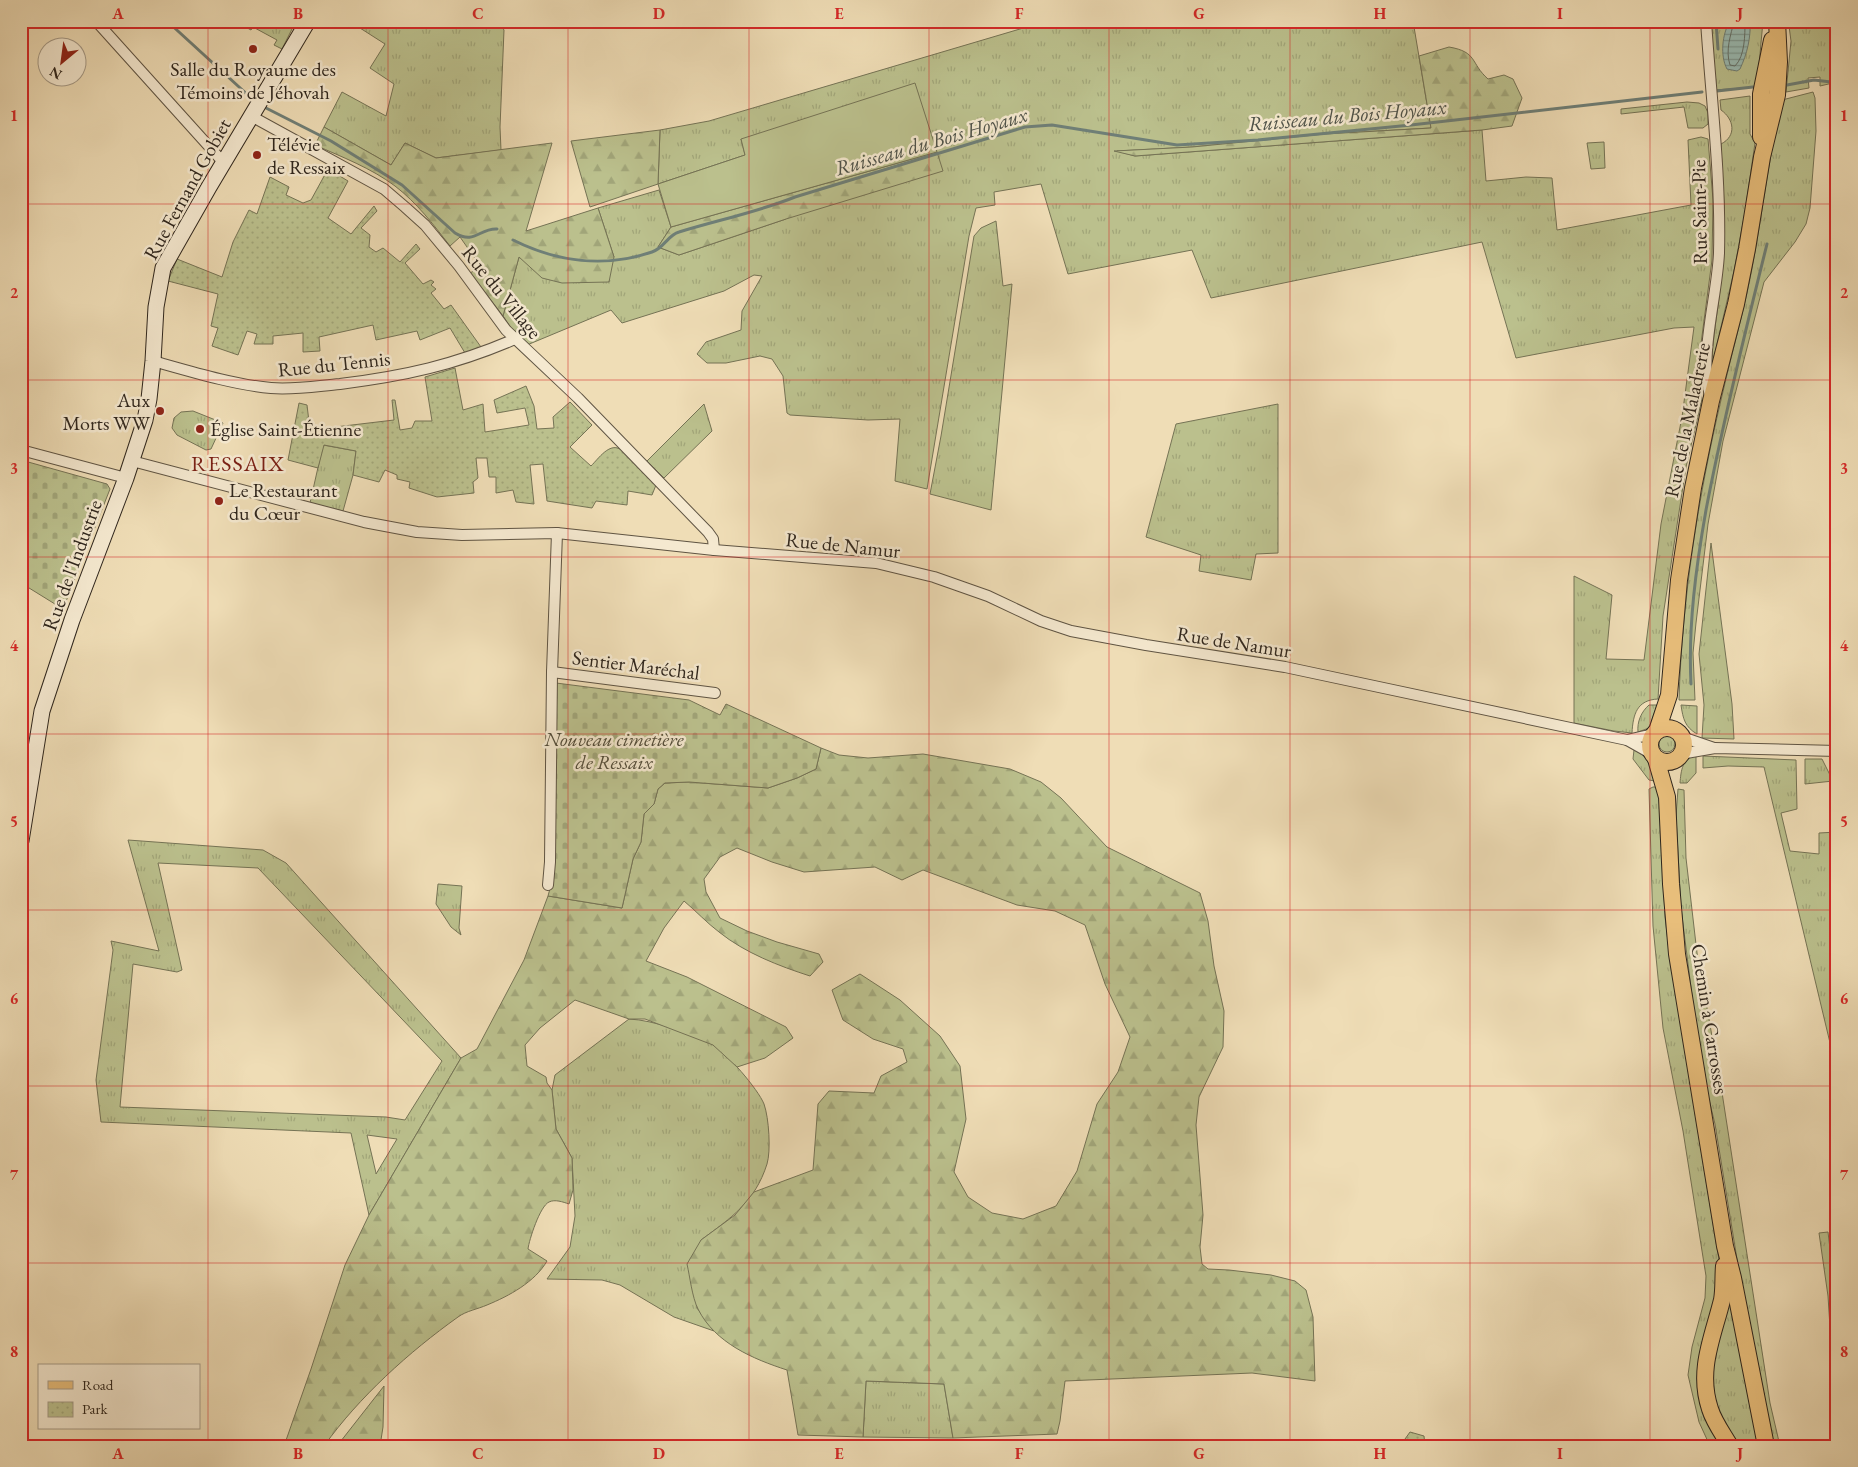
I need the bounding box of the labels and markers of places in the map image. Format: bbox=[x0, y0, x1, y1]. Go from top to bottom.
marker: Salle du Royaume des Témoins de Jéhovah bbox=[247, 43, 259, 55]
place label: Salle du Royaume des Témoins de Jéhovah bbox=[170, 56, 336, 105]
place label: Télévie de Ressaix bbox=[267, 131, 346, 180]
marker: Télévie de Ressaix bbox=[251, 149, 263, 161]
place label: Aux Morts WW bbox=[62, 387, 151, 436]
marker: Aux Morts WW bbox=[154, 405, 166, 417]
place label: Église Saint-Étienne bbox=[210, 416, 361, 442]
marker: Église Saint-Étienne bbox=[194, 423, 206, 435]
place label: Le Restaurant du Cœur bbox=[229, 477, 338, 526]
marker: Le Restaurant du Cœur bbox=[213, 495, 225, 507]

